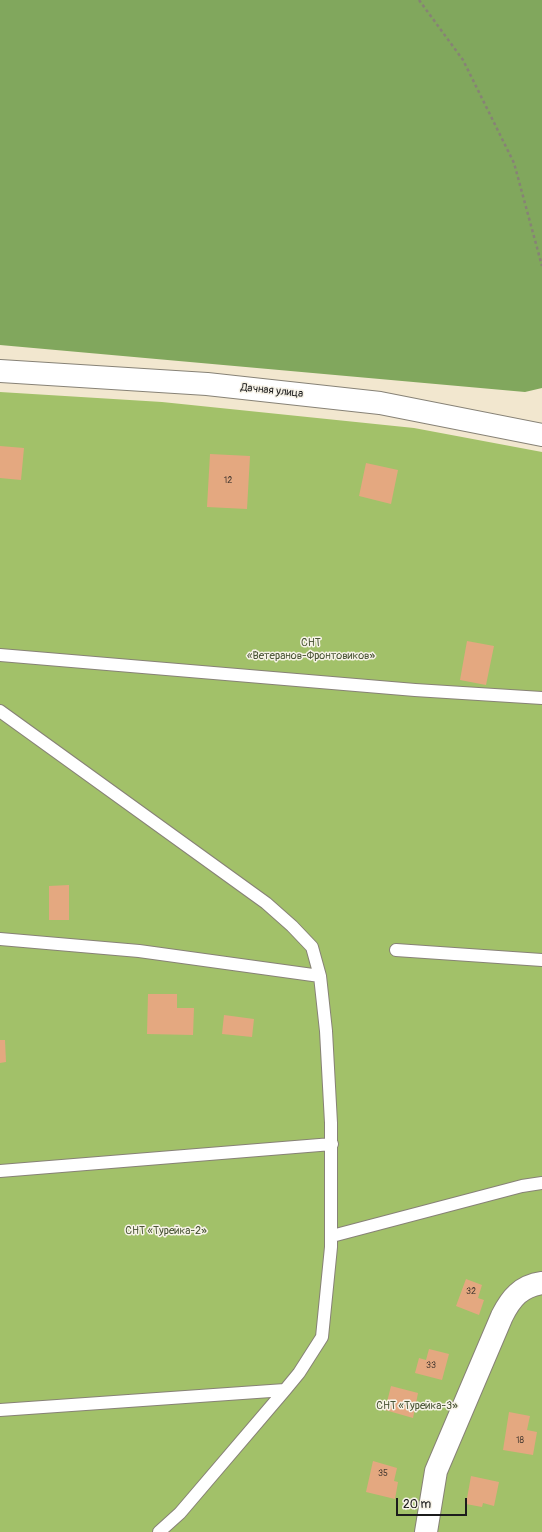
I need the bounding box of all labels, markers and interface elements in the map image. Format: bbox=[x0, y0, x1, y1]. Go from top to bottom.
street label: Дачная улица bbox=[240, 381, 304, 401]
house number: 12 bbox=[224, 476, 232, 486]
park label: СНТ «Ветеранов-Фронтовиков» bbox=[247, 636, 375, 662]
park label: СНТ «Турейка-2» bbox=[125, 1224, 207, 1238]
house number: 32 bbox=[466, 1287, 476, 1297]
house number: 33 bbox=[426, 1361, 436, 1371]
park label: СНТ «Турейка-3» bbox=[376, 1399, 458, 1413]
house number: 18 bbox=[516, 1436, 524, 1446]
house number: 35 bbox=[378, 1469, 388, 1479]
scale bar bbox=[398, 1490, 469, 1516]
text: 20 m bbox=[403, 1497, 431, 1512]

